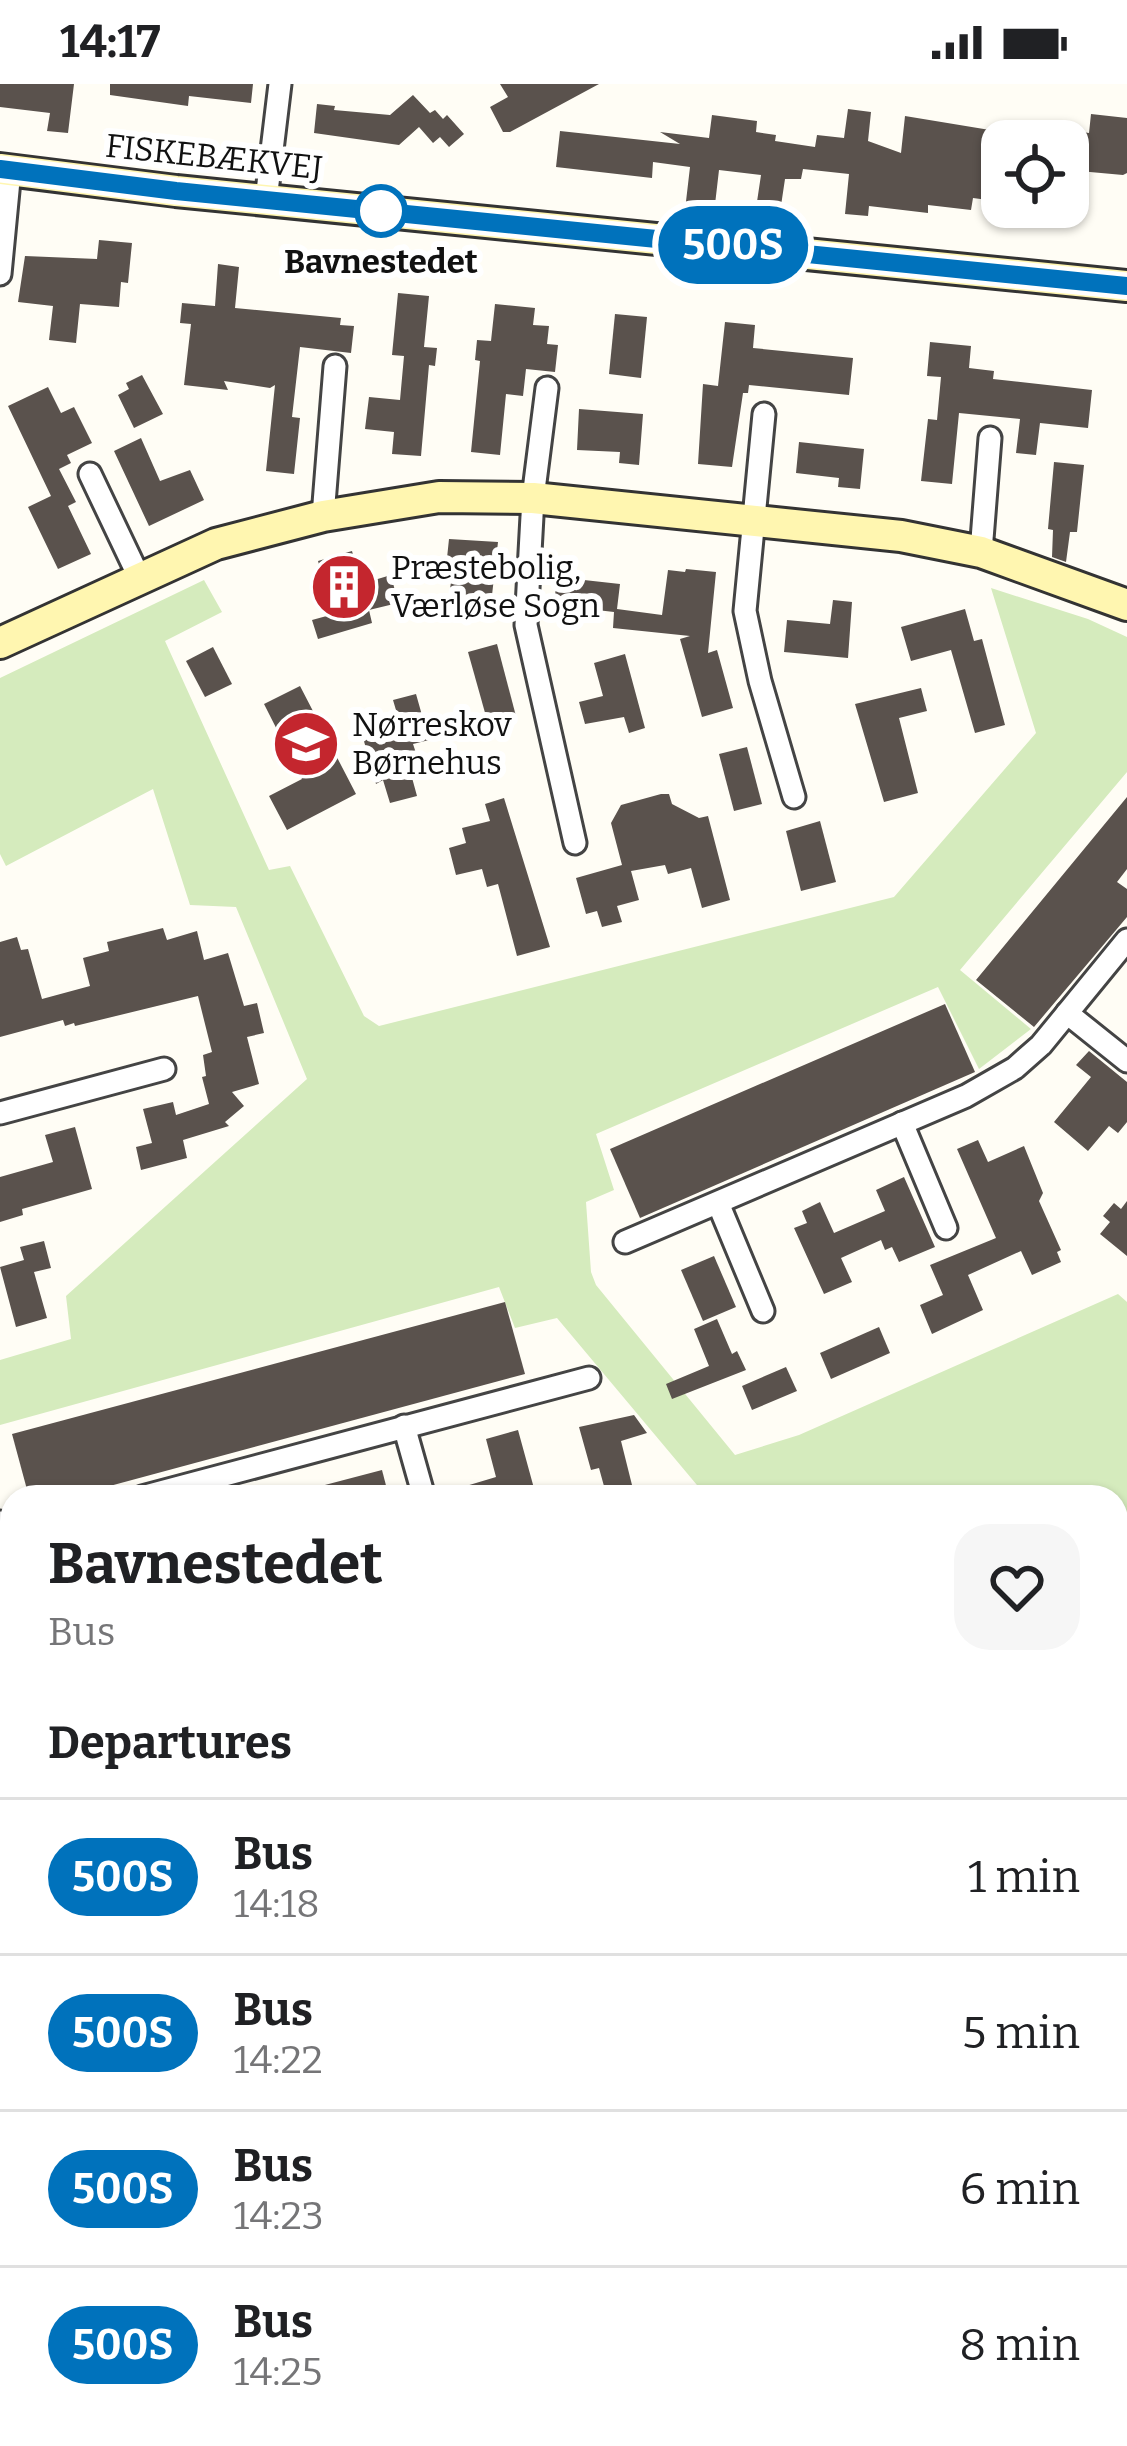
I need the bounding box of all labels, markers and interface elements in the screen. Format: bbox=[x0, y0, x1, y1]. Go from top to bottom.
text: 14:17 bbox=[60, 15, 161, 69]
map controls bbox=[981, 120, 1089, 228]
button: locate bbox=[981, 120, 1089, 228]
street label: FISKEBÆKVEJ bbox=[104, 126, 324, 188]
marker: Bavnestedet bbox=[356, 186, 406, 236]
line badge: 500S bbox=[649, 206, 817, 284]
text: 500S bbox=[682, 220, 784, 270]
place label: Bavnestedet bbox=[284, 242, 478, 282]
place label: Præstebolig, Værløse Sogn bbox=[391, 548, 600, 626]
building icon: Præstebolig, Værløse Sogn bbox=[309, 552, 379, 622]
place label: Nørreskov Børnehus bbox=[352, 705, 512, 783]
school or university icon: Nørreskov Børnehus bbox=[271, 709, 341, 779]
button: heart bbox=[954, 1524, 1080, 1650]
text: Bavnestedet bbox=[48, 1530, 383, 1598]
text: Bus bbox=[48, 1609, 115, 1655]
text: Departures bbox=[48, 1716, 292, 1770]
text: Bus bbox=[234, 1827, 313, 1881]
text: 1 min bbox=[968, 1850, 1080, 1904]
text: 500S bbox=[72, 1852, 174, 1902]
text: 14:18 bbox=[234, 1881, 320, 1927]
text: Bus bbox=[234, 1983, 313, 2037]
text: 5 min bbox=[962, 2006, 1080, 2060]
text: 500S bbox=[72, 2008, 174, 2058]
text: 14:22 bbox=[234, 2037, 323, 2083]
text: Bus bbox=[234, 2139, 313, 2193]
text: 6 min bbox=[960, 2162, 1080, 2216]
text: 500S bbox=[72, 2164, 174, 2214]
text: 14:23 bbox=[234, 2193, 324, 2239]
text: Bus bbox=[234, 2295, 313, 2349]
text: 8 min bbox=[959, 2318, 1080, 2372]
text: 500S bbox=[72, 2320, 174, 2370]
text: 14:25 bbox=[234, 2349, 322, 2395]

